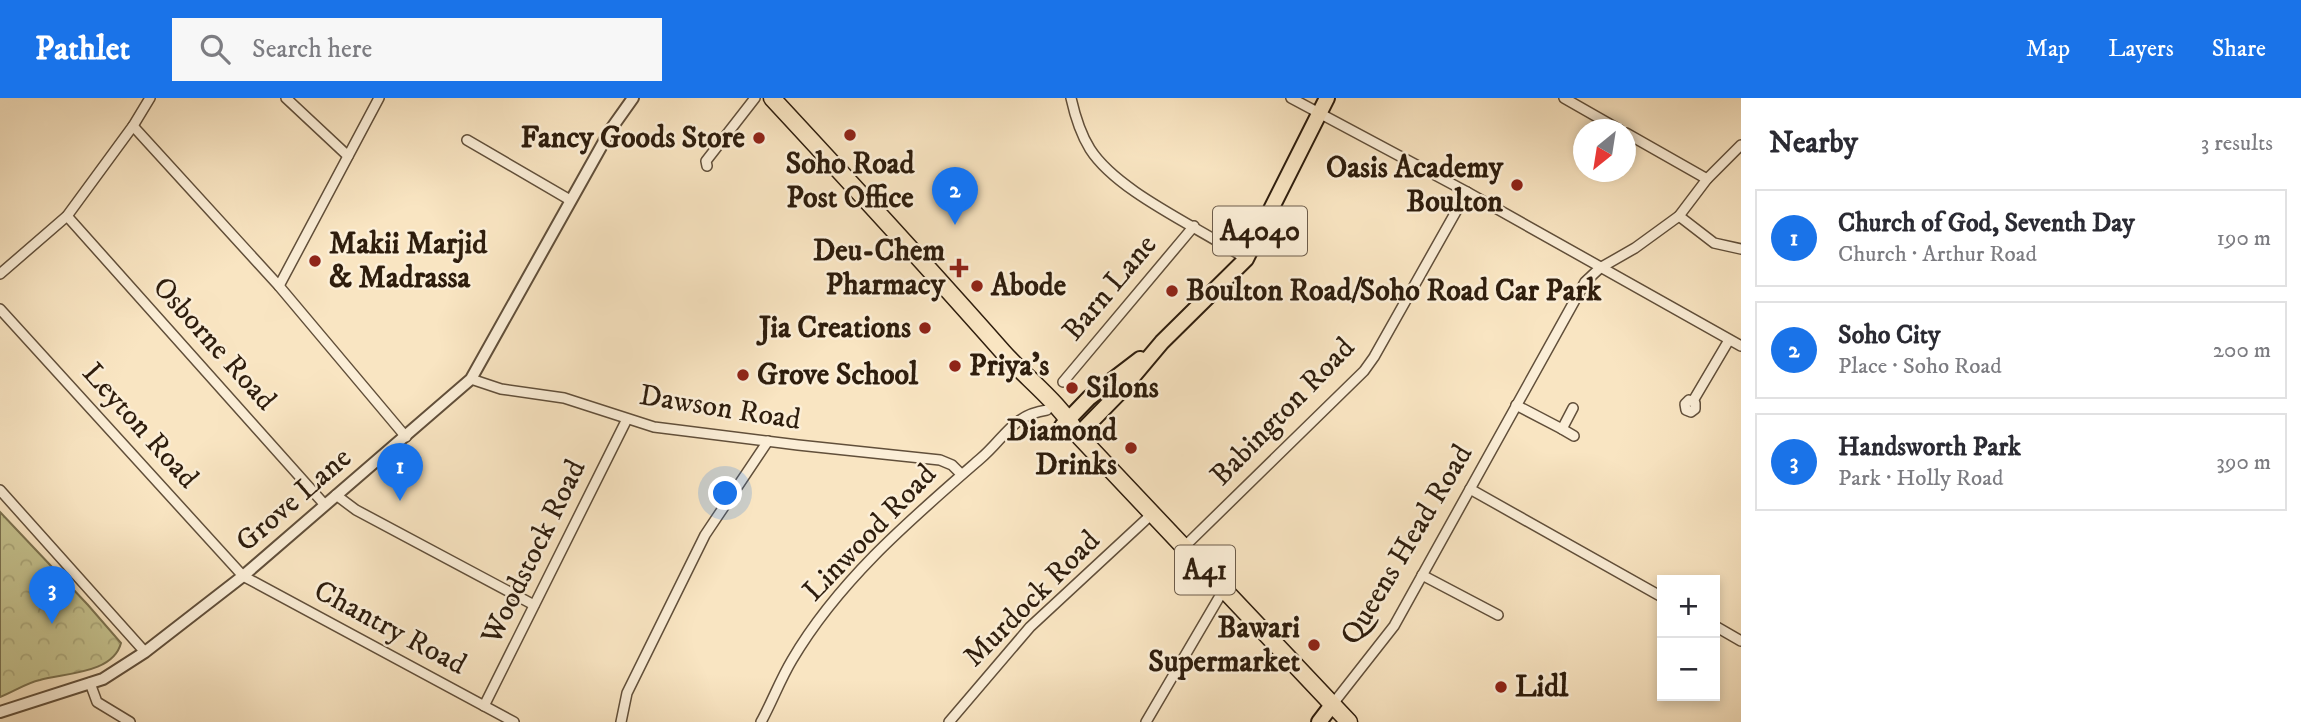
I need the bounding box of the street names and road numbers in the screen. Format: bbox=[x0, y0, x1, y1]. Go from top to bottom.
road number: A4040 bbox=[1213, 206, 1307, 256]
street label: Barn Lane bbox=[1055, 227, 1165, 349]
street label: Osborne Road bbox=[144, 269, 284, 419]
street label: Babington Road bbox=[1203, 330, 1363, 494]
street label: Leyton Road bbox=[74, 355, 206, 497]
street label: Dawson Road bbox=[637, 377, 803, 439]
street label: Queens Head Road bbox=[1333, 438, 1481, 652]
street label: Grove Lane bbox=[229, 440, 359, 560]
street label: Woodstock Road bbox=[473, 454, 595, 651]
street label: Linwood Road bbox=[795, 457, 945, 609]
street label: Murdock Road bbox=[956, 523, 1108, 675]
road number: A41 bbox=[1175, 546, 1235, 594]
street label: Chantry Road bbox=[307, 572, 473, 684]

